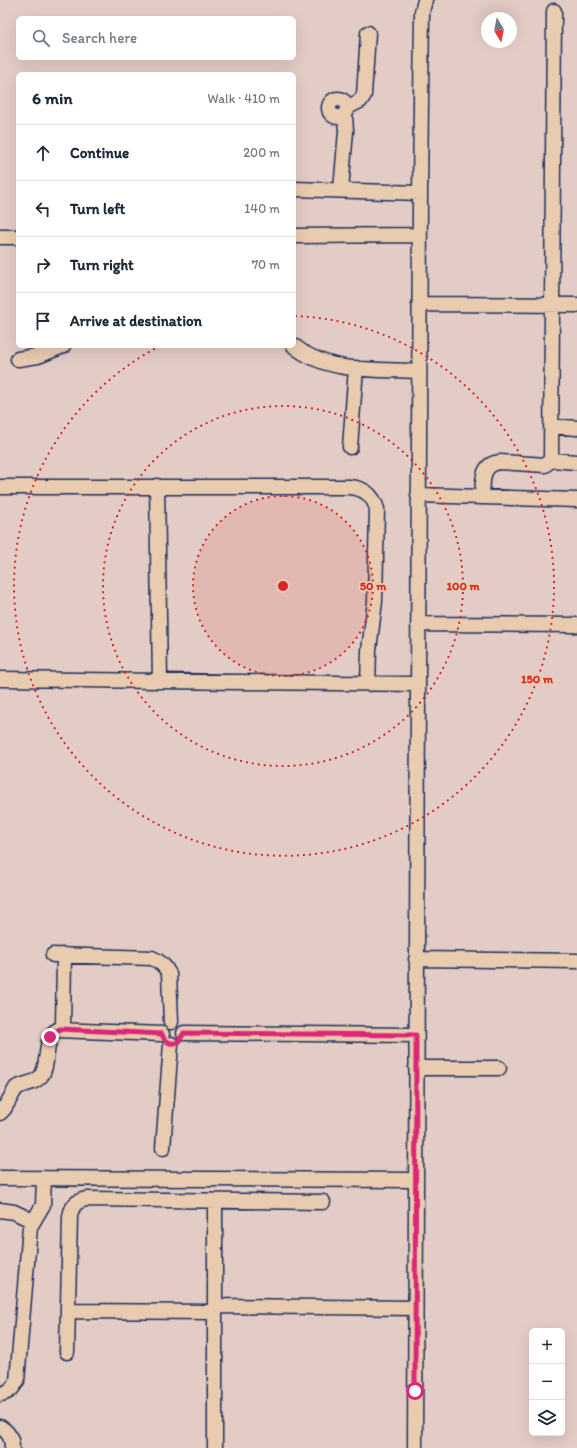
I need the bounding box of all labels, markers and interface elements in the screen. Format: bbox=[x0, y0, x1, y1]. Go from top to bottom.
north arrow bbox=[481, 12, 517, 48]
search box bbox=[16, 16, 296, 60]
icon: search bbox=[30, 27, 52, 49]
text: Search here bbox=[62, 29, 137, 47]
text: 6 min bbox=[32, 88, 73, 108]
text: Walk · 410 m bbox=[208, 91, 280, 106]
icon: ahead bbox=[32, 142, 54, 164]
text: Continue bbox=[70, 144, 129, 162]
text: 200 m bbox=[243, 145, 280, 160]
icon: left bbox=[32, 198, 54, 220]
text: Turn left bbox=[70, 200, 125, 218]
text: 140 m bbox=[244, 201, 280, 216]
icon: right bbox=[32, 254, 54, 276]
text: Turn right bbox=[70, 256, 134, 274]
text: 70 m bbox=[252, 257, 280, 272]
icon: arrive bbox=[32, 310, 54, 332]
text: Arrive at destination bbox=[70, 312, 202, 330]
centre of rings bbox=[276, 579, 290, 593]
text: 50 m bbox=[360, 579, 387, 593]
text: 100 m bbox=[446, 579, 480, 593]
text: 150 m bbox=[521, 672, 554, 686]
route end bbox=[41, 1028, 59, 1046]
map controls bbox=[529, 1328, 565, 1436]
button: + bbox=[529, 1328, 565, 1364]
button: − bbox=[529, 1364, 565, 1400]
route start bbox=[406, 1382, 424, 1400]
button: layers bbox=[529, 1400, 565, 1436]

